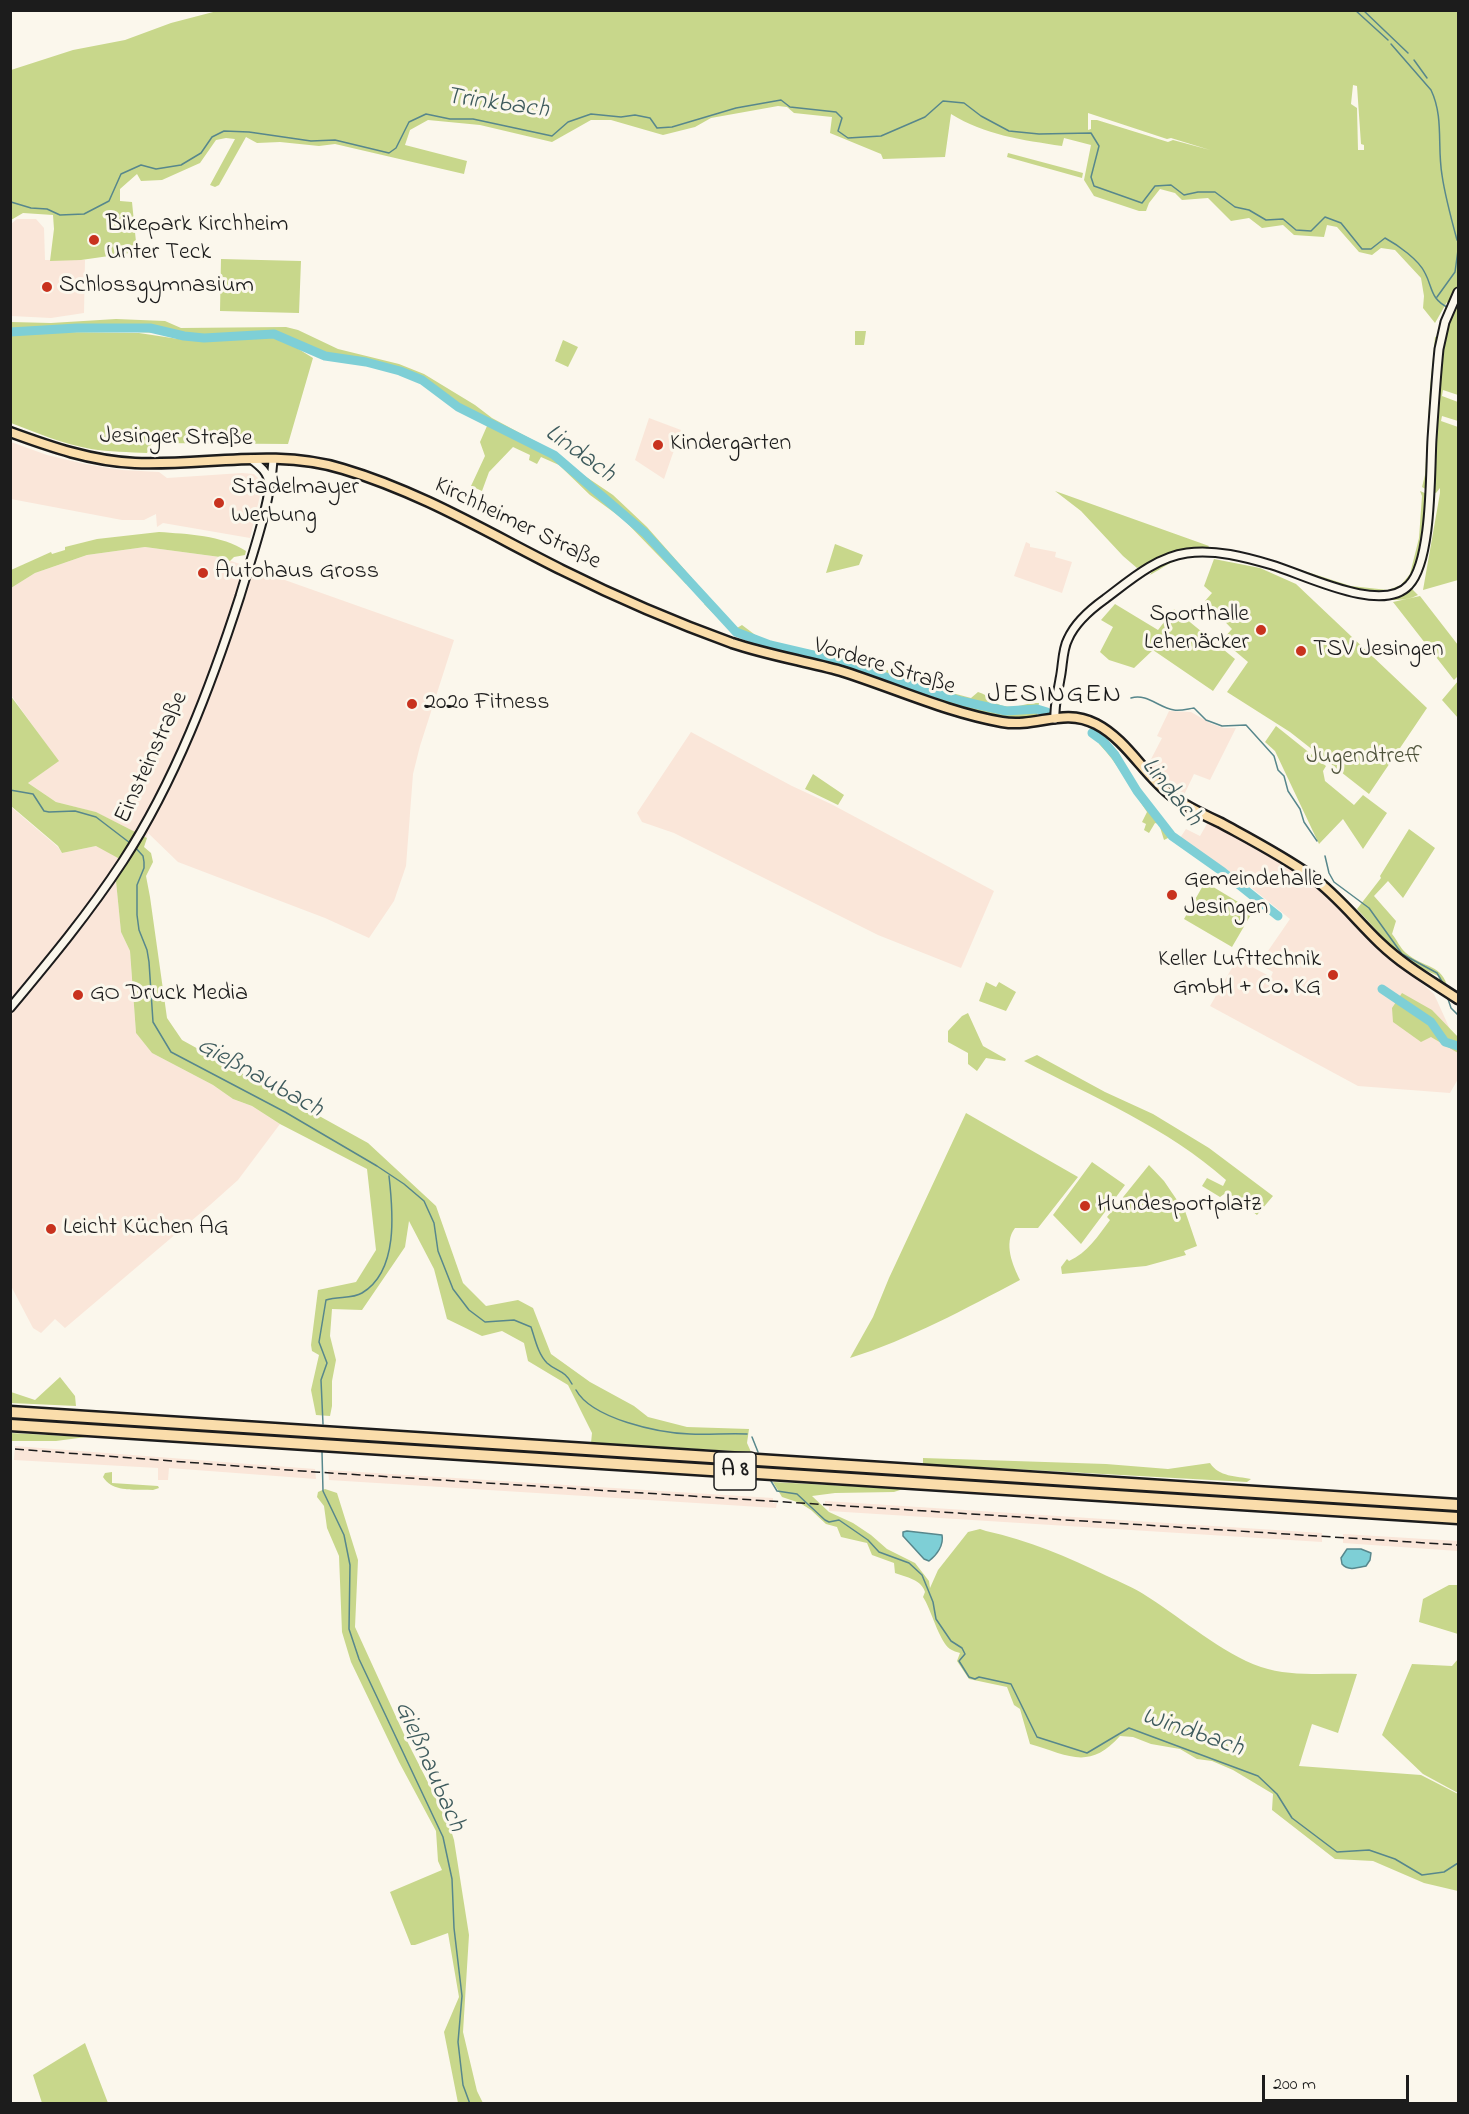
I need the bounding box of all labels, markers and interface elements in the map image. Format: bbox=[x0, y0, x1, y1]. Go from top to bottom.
water label: Trinkbach bbox=[444, 82, 550, 128]
place label: Bikepark Kirchheim Unter Teck bbox=[106, 212, 288, 268]
marker: Bikepark Kirchheim Unter Teck bbox=[87, 233, 101, 247]
place label: Schlossgymnasium bbox=[59, 273, 254, 301]
marker: Schlossgymnasium bbox=[40, 280, 54, 294]
water label: Lindach bbox=[538, 419, 620, 491]
street label: Jesinger Straße bbox=[99, 423, 253, 455]
place label: Kindergarten bbox=[670, 431, 791, 459]
marker: Kindergarten bbox=[651, 438, 665, 452]
street label: Kirchheimer Straße bbox=[429, 472, 605, 578]
place label: Stadelmayer Werbung bbox=[231, 475, 359, 531]
marker: Stadelmayer Werbung bbox=[212, 496, 226, 510]
place label: Autohaus Gross bbox=[215, 559, 379, 587]
marker: Autohaus Gross bbox=[196, 566, 210, 580]
place label: Sporthalle Lehenäcker bbox=[1144, 602, 1249, 658]
marker: Sporthalle Lehenäcker bbox=[1254, 623, 1268, 637]
street label: Vordere Straße bbox=[810, 633, 958, 703]
place label: TSV Jesingen bbox=[1313, 637, 1444, 665]
marker: TSV Jesingen bbox=[1294, 644, 1308, 658]
district label: JESINGEN bbox=[988, 681, 1122, 713]
street label: Einsteinstraße bbox=[110, 688, 196, 828]
place label: 2020 Fitness bbox=[424, 690, 550, 718]
marker: 2020 Fitness bbox=[405, 697, 419, 711]
park label: Jugendtreff bbox=[1306, 744, 1422, 772]
water label: Lindach bbox=[1133, 752, 1207, 834]
place label: Gemeindehalle Jesingen bbox=[1184, 867, 1323, 923]
marker: Gemeindehalle Jesingen bbox=[1165, 888, 1179, 902]
place label: Keller Lufttechnik GmbH + Co. KG bbox=[1158, 947, 1321, 1003]
marker: Keller Lufttechnik GmbH + Co. KG bbox=[1326, 968, 1340, 982]
place label: GO Druck Media bbox=[90, 981, 248, 1009]
marker: GO Druck Media bbox=[71, 988, 85, 1002]
water label: Gießnaubach bbox=[190, 1032, 328, 1126]
place label: Hundesportplatz bbox=[1097, 1192, 1261, 1220]
marker: Hundesportplatz bbox=[1078, 1199, 1092, 1213]
place label: Leicht Küchen AG bbox=[63, 1215, 229, 1243]
marker: Leicht Küchen AG bbox=[44, 1222, 58, 1236]
road number: A 8 bbox=[714, 1452, 756, 1490]
water label: Gießnaubach bbox=[385, 1697, 471, 1837]
water label: Windbach bbox=[1137, 1702, 1247, 1766]
scale bar bbox=[1265, 2063, 1412, 2101]
text: 200 m bbox=[1273, 2072, 1316, 2098]

